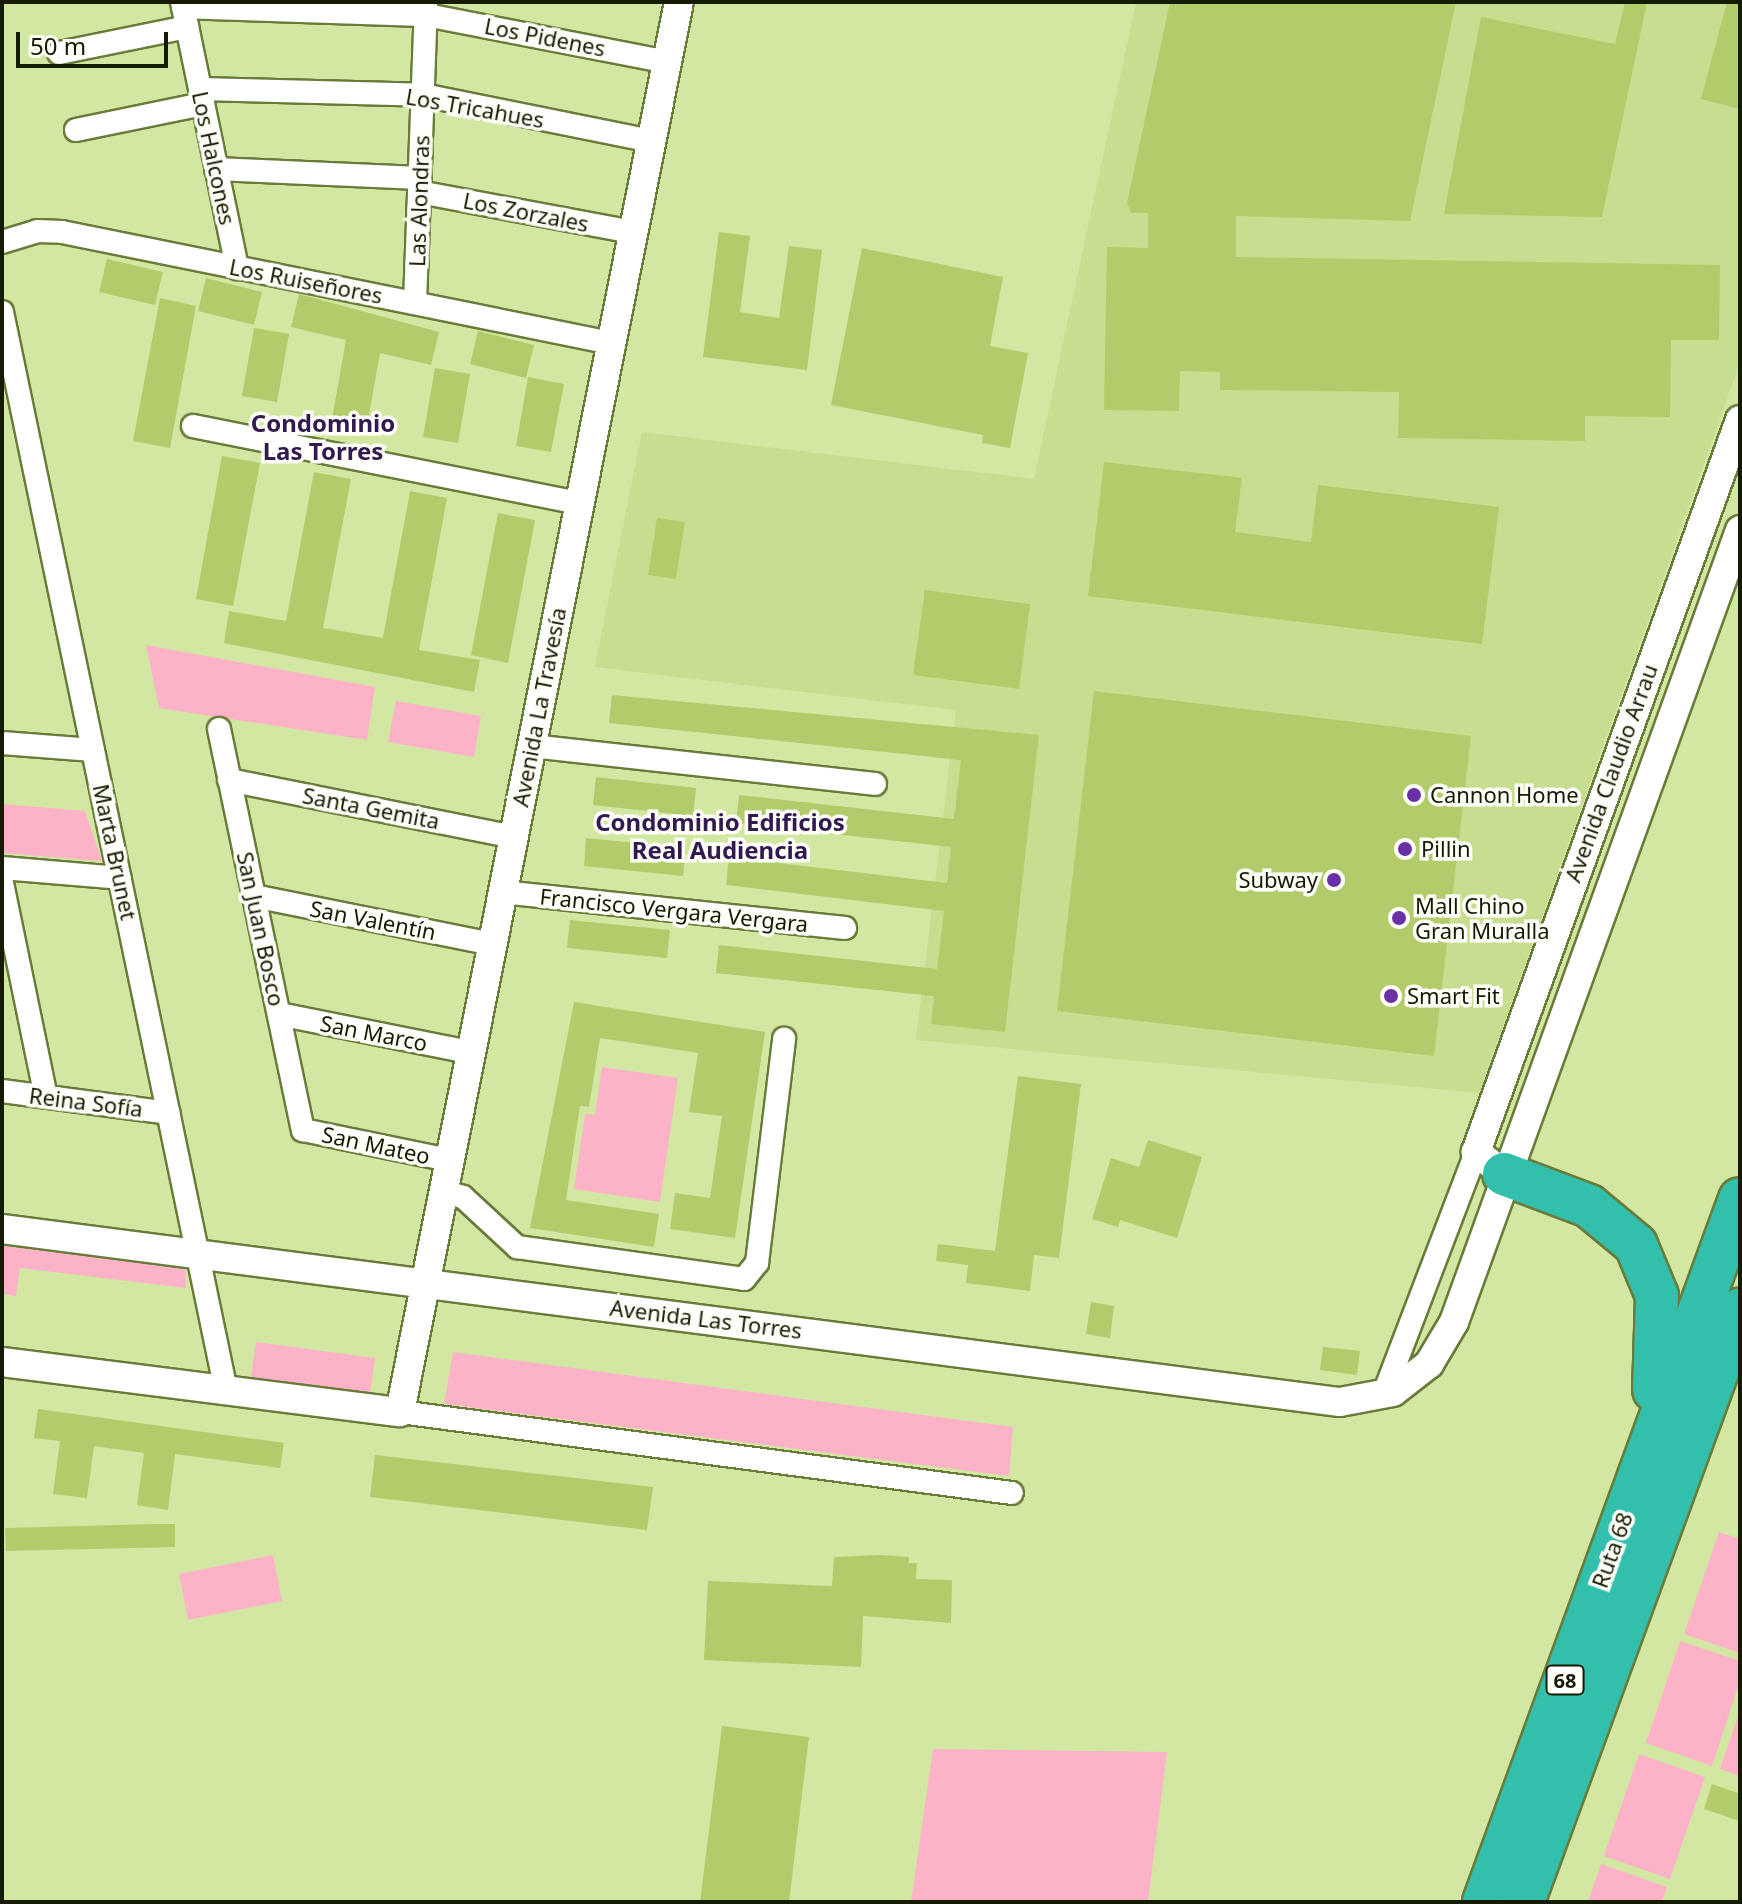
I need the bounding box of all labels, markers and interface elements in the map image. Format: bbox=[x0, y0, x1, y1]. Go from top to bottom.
street label: Los Pidenes bbox=[482, 12, 608, 62]
scale bar bbox=[20, 16, 172, 66]
text: 50 m bbox=[30, 29, 86, 62]
street label: Los Tricahues bbox=[404, 83, 546, 133]
street label: Los Halcones bbox=[187, 89, 241, 227]
street label: Las Alondras bbox=[404, 135, 434, 267]
street label: Los Zorzales bbox=[461, 187, 591, 237]
street label: Los Ruiseñores bbox=[227, 253, 385, 309]
district label: Condominio Las Torres bbox=[251, 409, 395, 465]
street label: Avenida La Travesía bbox=[507, 605, 571, 809]
street label: Avenida Claudio Arrau bbox=[1559, 660, 1663, 886]
street label: Marta Brunet bbox=[88, 782, 142, 922]
street label: Santa Gemita bbox=[300, 782, 442, 834]
place label: Cannon Home bbox=[1430, 782, 1579, 808]
marker: Cannon Home bbox=[1405, 786, 1423, 804]
district label: Condominio Edificios Real Audiencia bbox=[595, 808, 845, 864]
place label: Pillin bbox=[1421, 836, 1471, 862]
marker: Pillin bbox=[1396, 840, 1414, 858]
street label: San Juan Bosco bbox=[232, 849, 290, 1009]
place label: Subway bbox=[1238, 867, 1318, 893]
marker: Subway bbox=[1325, 871, 1343, 889]
street label: Francisco Vergara Vergara bbox=[538, 883, 810, 937]
place label: Mall Chino Gran Muralla bbox=[1415, 892, 1550, 944]
street label: San Valentín bbox=[308, 895, 438, 945]
marker: Mall Chino Gran Muralla bbox=[1390, 909, 1408, 927]
place label: Smart Fit bbox=[1407, 983, 1500, 1009]
marker: Smart Fit bbox=[1382, 987, 1400, 1005]
street label: San Marco bbox=[318, 1010, 430, 1056]
street label: Reina Sofía bbox=[28, 1082, 144, 1122]
street label: San Mateo bbox=[320, 1121, 432, 1169]
street label: Avenida Las Torres bbox=[608, 1294, 804, 1344]
street label: Ruta 68 bbox=[1586, 1509, 1638, 1591]
road number: 68 bbox=[1545, 1664, 1585, 1696]

